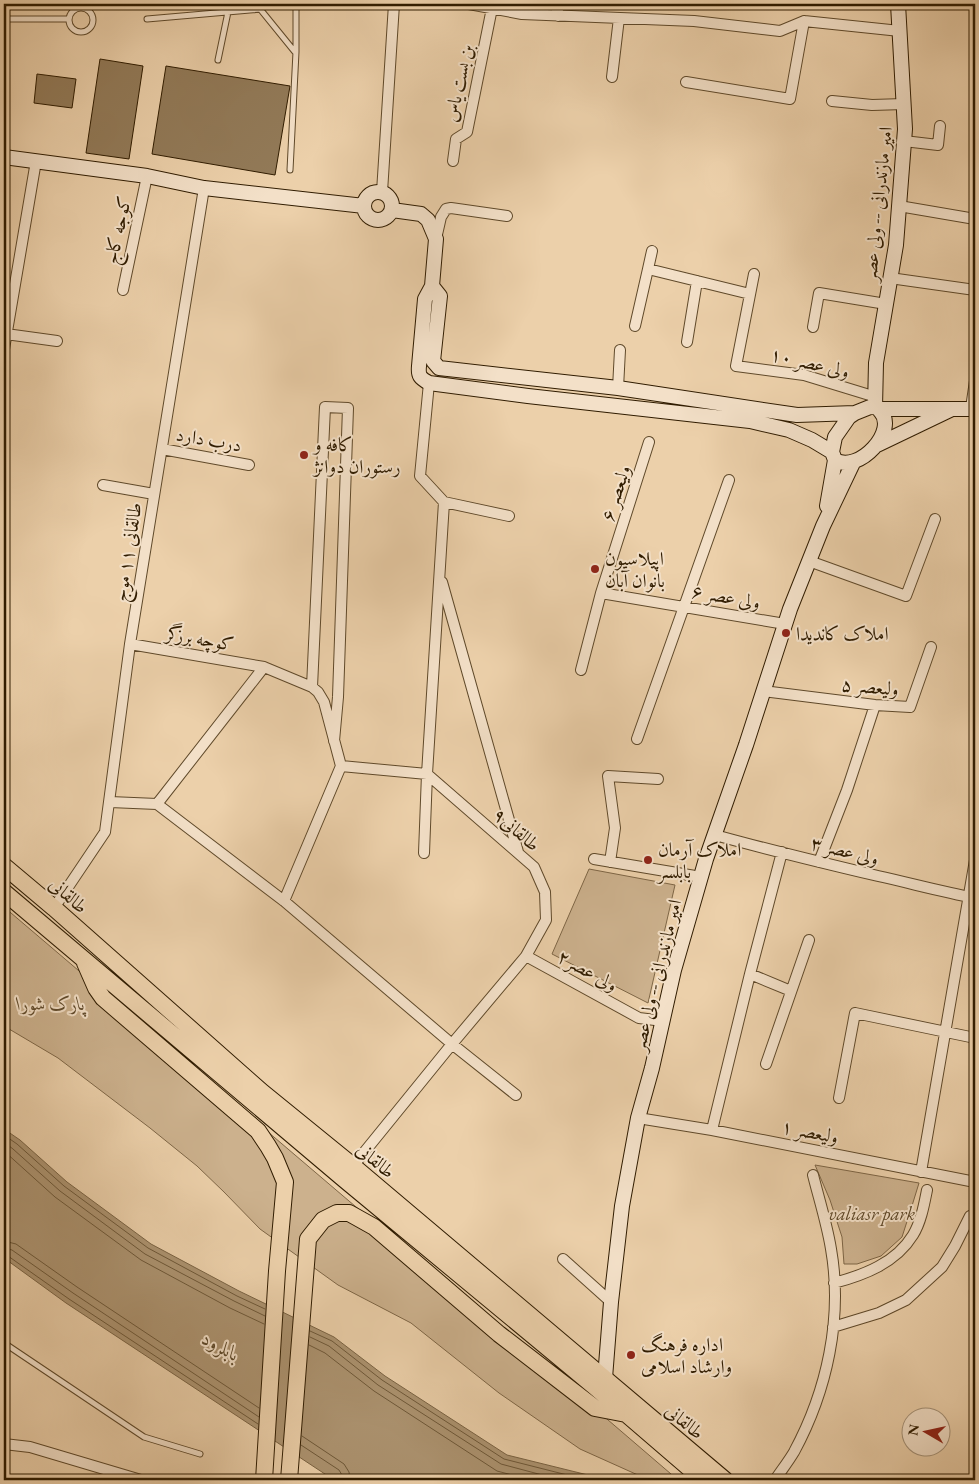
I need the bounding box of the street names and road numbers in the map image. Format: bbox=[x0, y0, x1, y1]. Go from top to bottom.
street label: بن بست یاس bbox=[437, 41, 480, 124]
street label: امیر مازندرانی -- ولی عصر bbox=[857, 125, 898, 285]
street label: کوجه کاج bbox=[98, 194, 142, 267]
street label: ولی عصر ۱۰ bbox=[768, 341, 852, 384]
street label: درب دارد bbox=[174, 421, 244, 458]
street label: ولیعصر ۶ bbox=[595, 462, 636, 524]
street label: طالقانی ۱۱ موج bbox=[107, 501, 153, 604]
street label: ولی عصر ۶ bbox=[690, 578, 762, 615]
street label: کوچه برزگر bbox=[162, 620, 236, 658]
street label: ولیعصر ۵ bbox=[840, 672, 900, 701]
street label: طالقانی۹ bbox=[488, 802, 546, 857]
street label: ولی عصر ۳ bbox=[808, 830, 881, 871]
street label: طالقانی bbox=[44, 872, 93, 919]
street label: امیر مازندرانی -- ولی عصر bbox=[625, 897, 687, 1055]
street label: ولی عصر۲ bbox=[553, 944, 622, 997]
street label: ولیعصر ۱ bbox=[779, 1114, 841, 1149]
street label: طالقانی bbox=[351, 1137, 401, 1184]
street label: طالقانی bbox=[660, 1398, 710, 1445]

